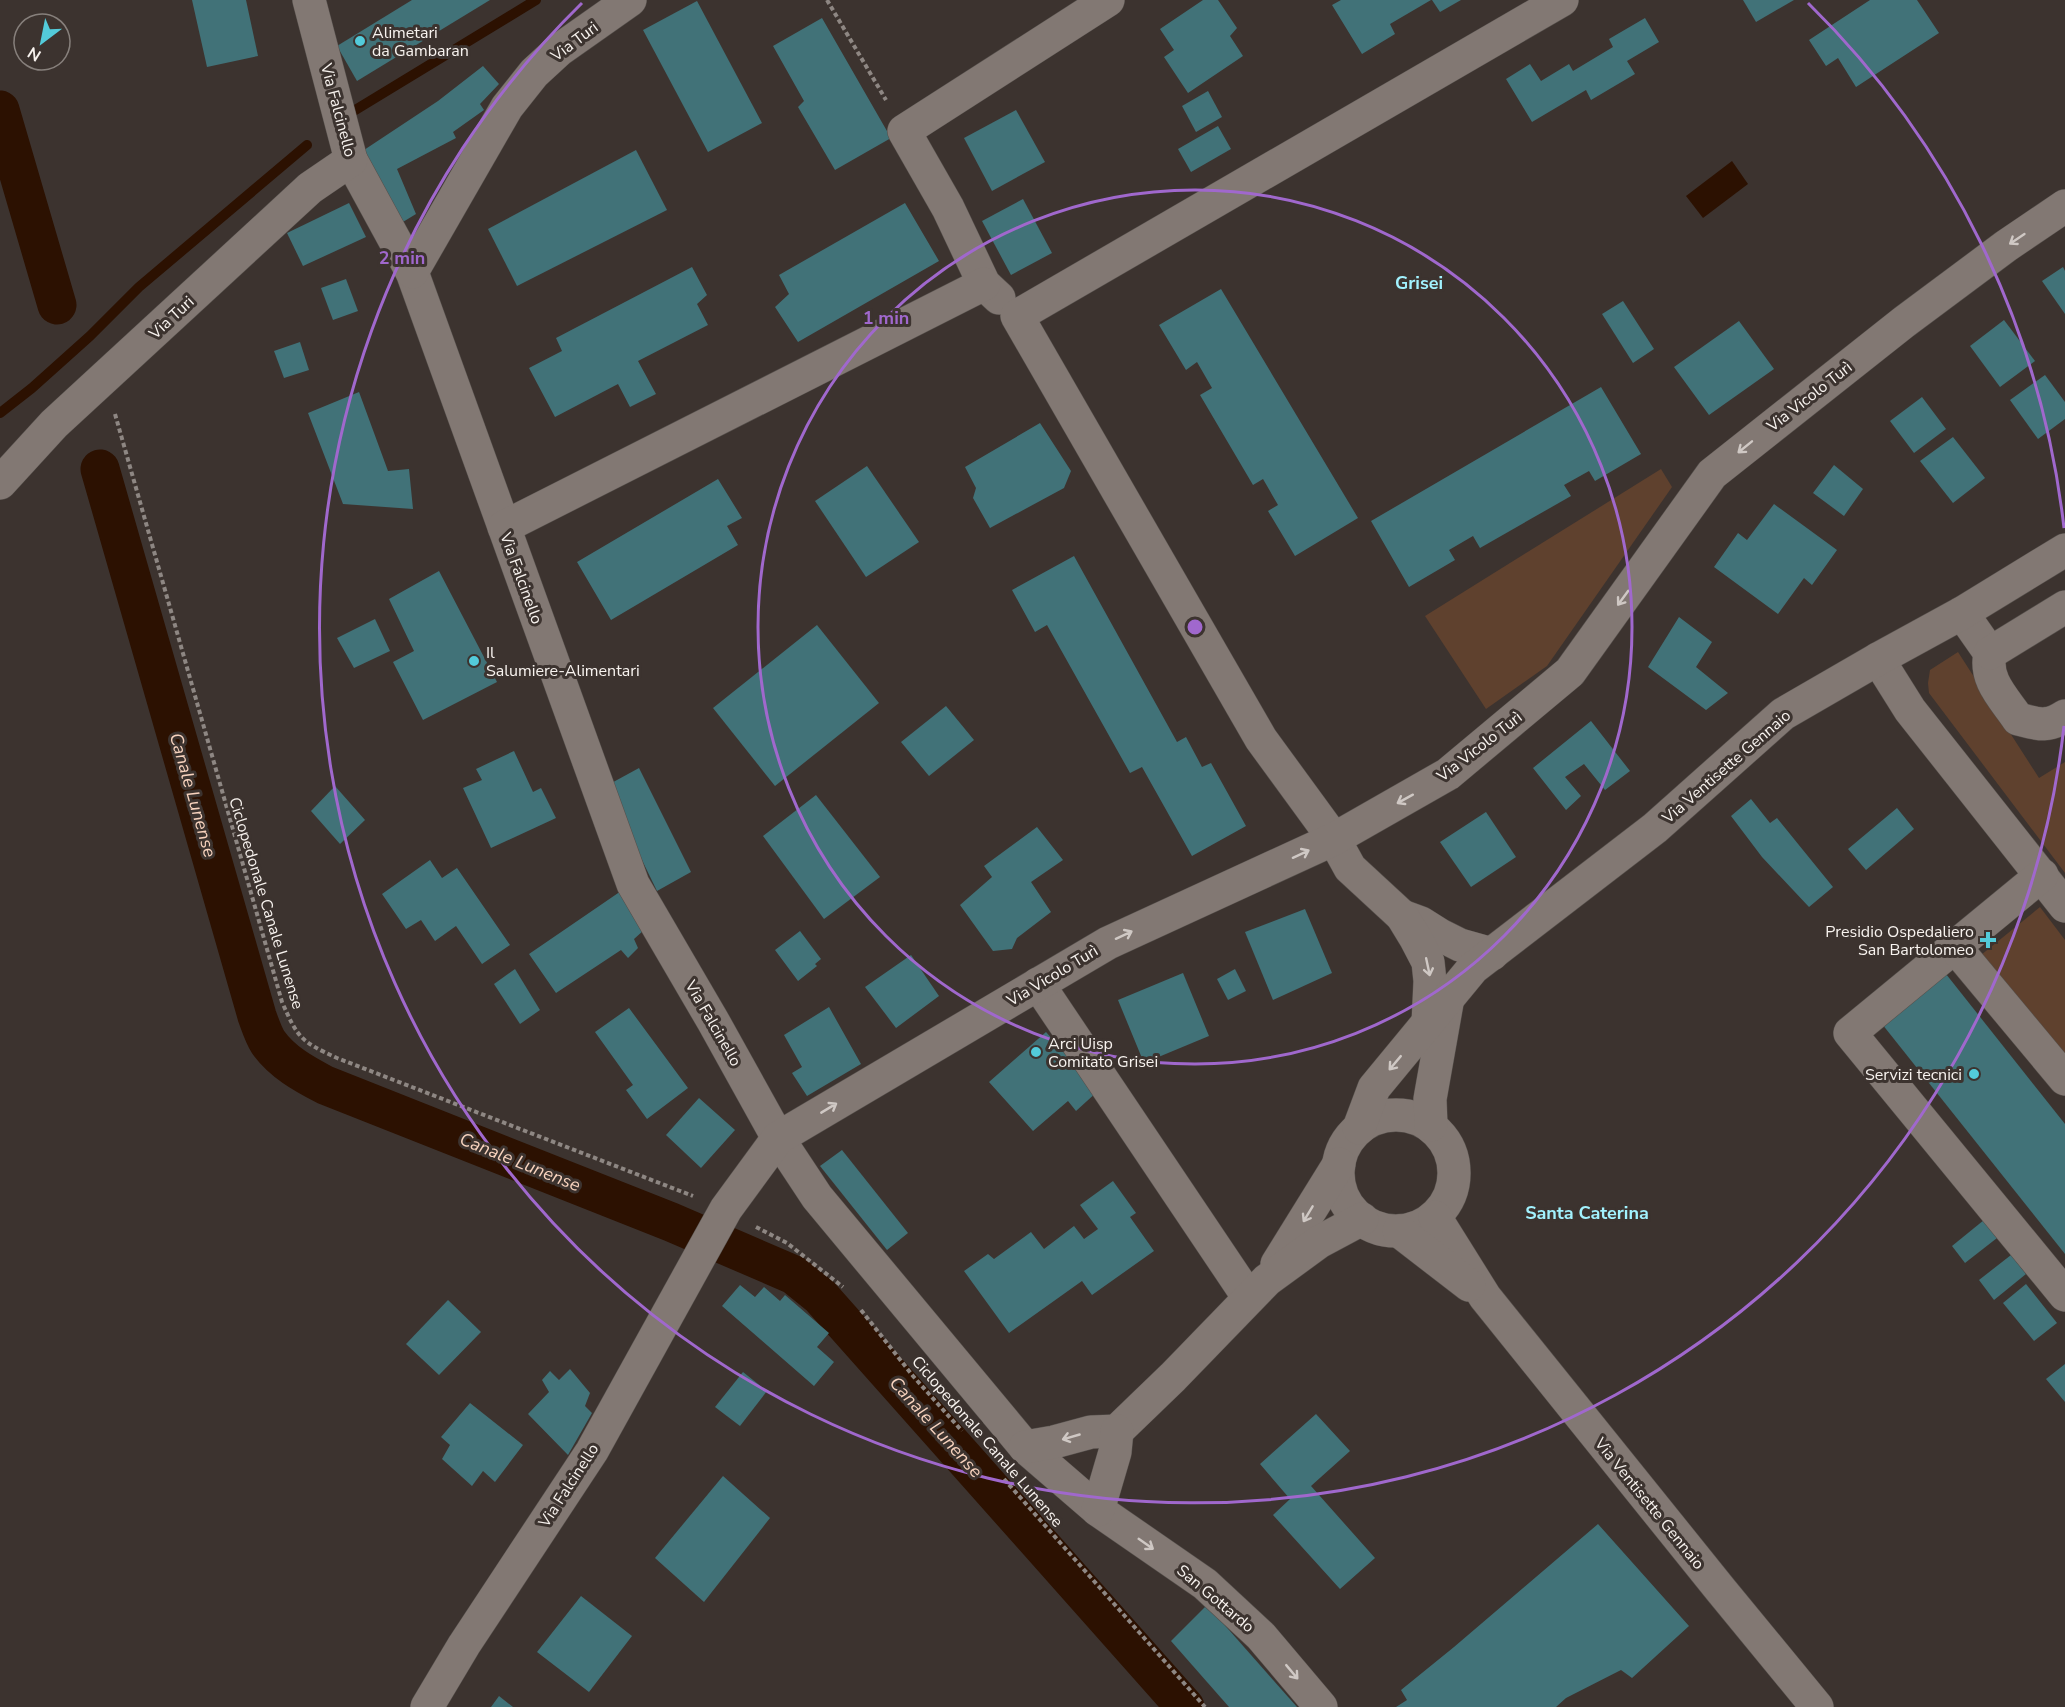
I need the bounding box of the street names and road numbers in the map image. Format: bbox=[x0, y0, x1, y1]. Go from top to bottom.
street label: Via Turi bbox=[546, 17, 603, 68]
street label: Via Falcinello bbox=[315, 60, 361, 160]
street label: Via Turi bbox=[144, 291, 199, 345]
street label: Via Vicolo Turì bbox=[1762, 356, 1857, 438]
street label: Via Falcinello bbox=[494, 529, 548, 627]
street label: Via Ventisette Gennaio bbox=[1657, 705, 1796, 829]
street label: Via Vicolo Turì bbox=[1432, 706, 1527, 788]
street label: Ciclopedonale Canale Lunense bbox=[223, 795, 309, 1012]
street label: Via Vicolo Turì bbox=[1002, 940, 1102, 1012]
street label: Via Falcinello bbox=[679, 976, 747, 1071]
street label: Ciclopedonale Canale Lunense bbox=[907, 1351, 1068, 1532]
street label: Via Ventisette Gennaio bbox=[1589, 1432, 1709, 1574]
street label: Via Falcinello bbox=[533, 1439, 604, 1533]
street label: San Gottardo bbox=[1172, 1560, 1259, 1638]

